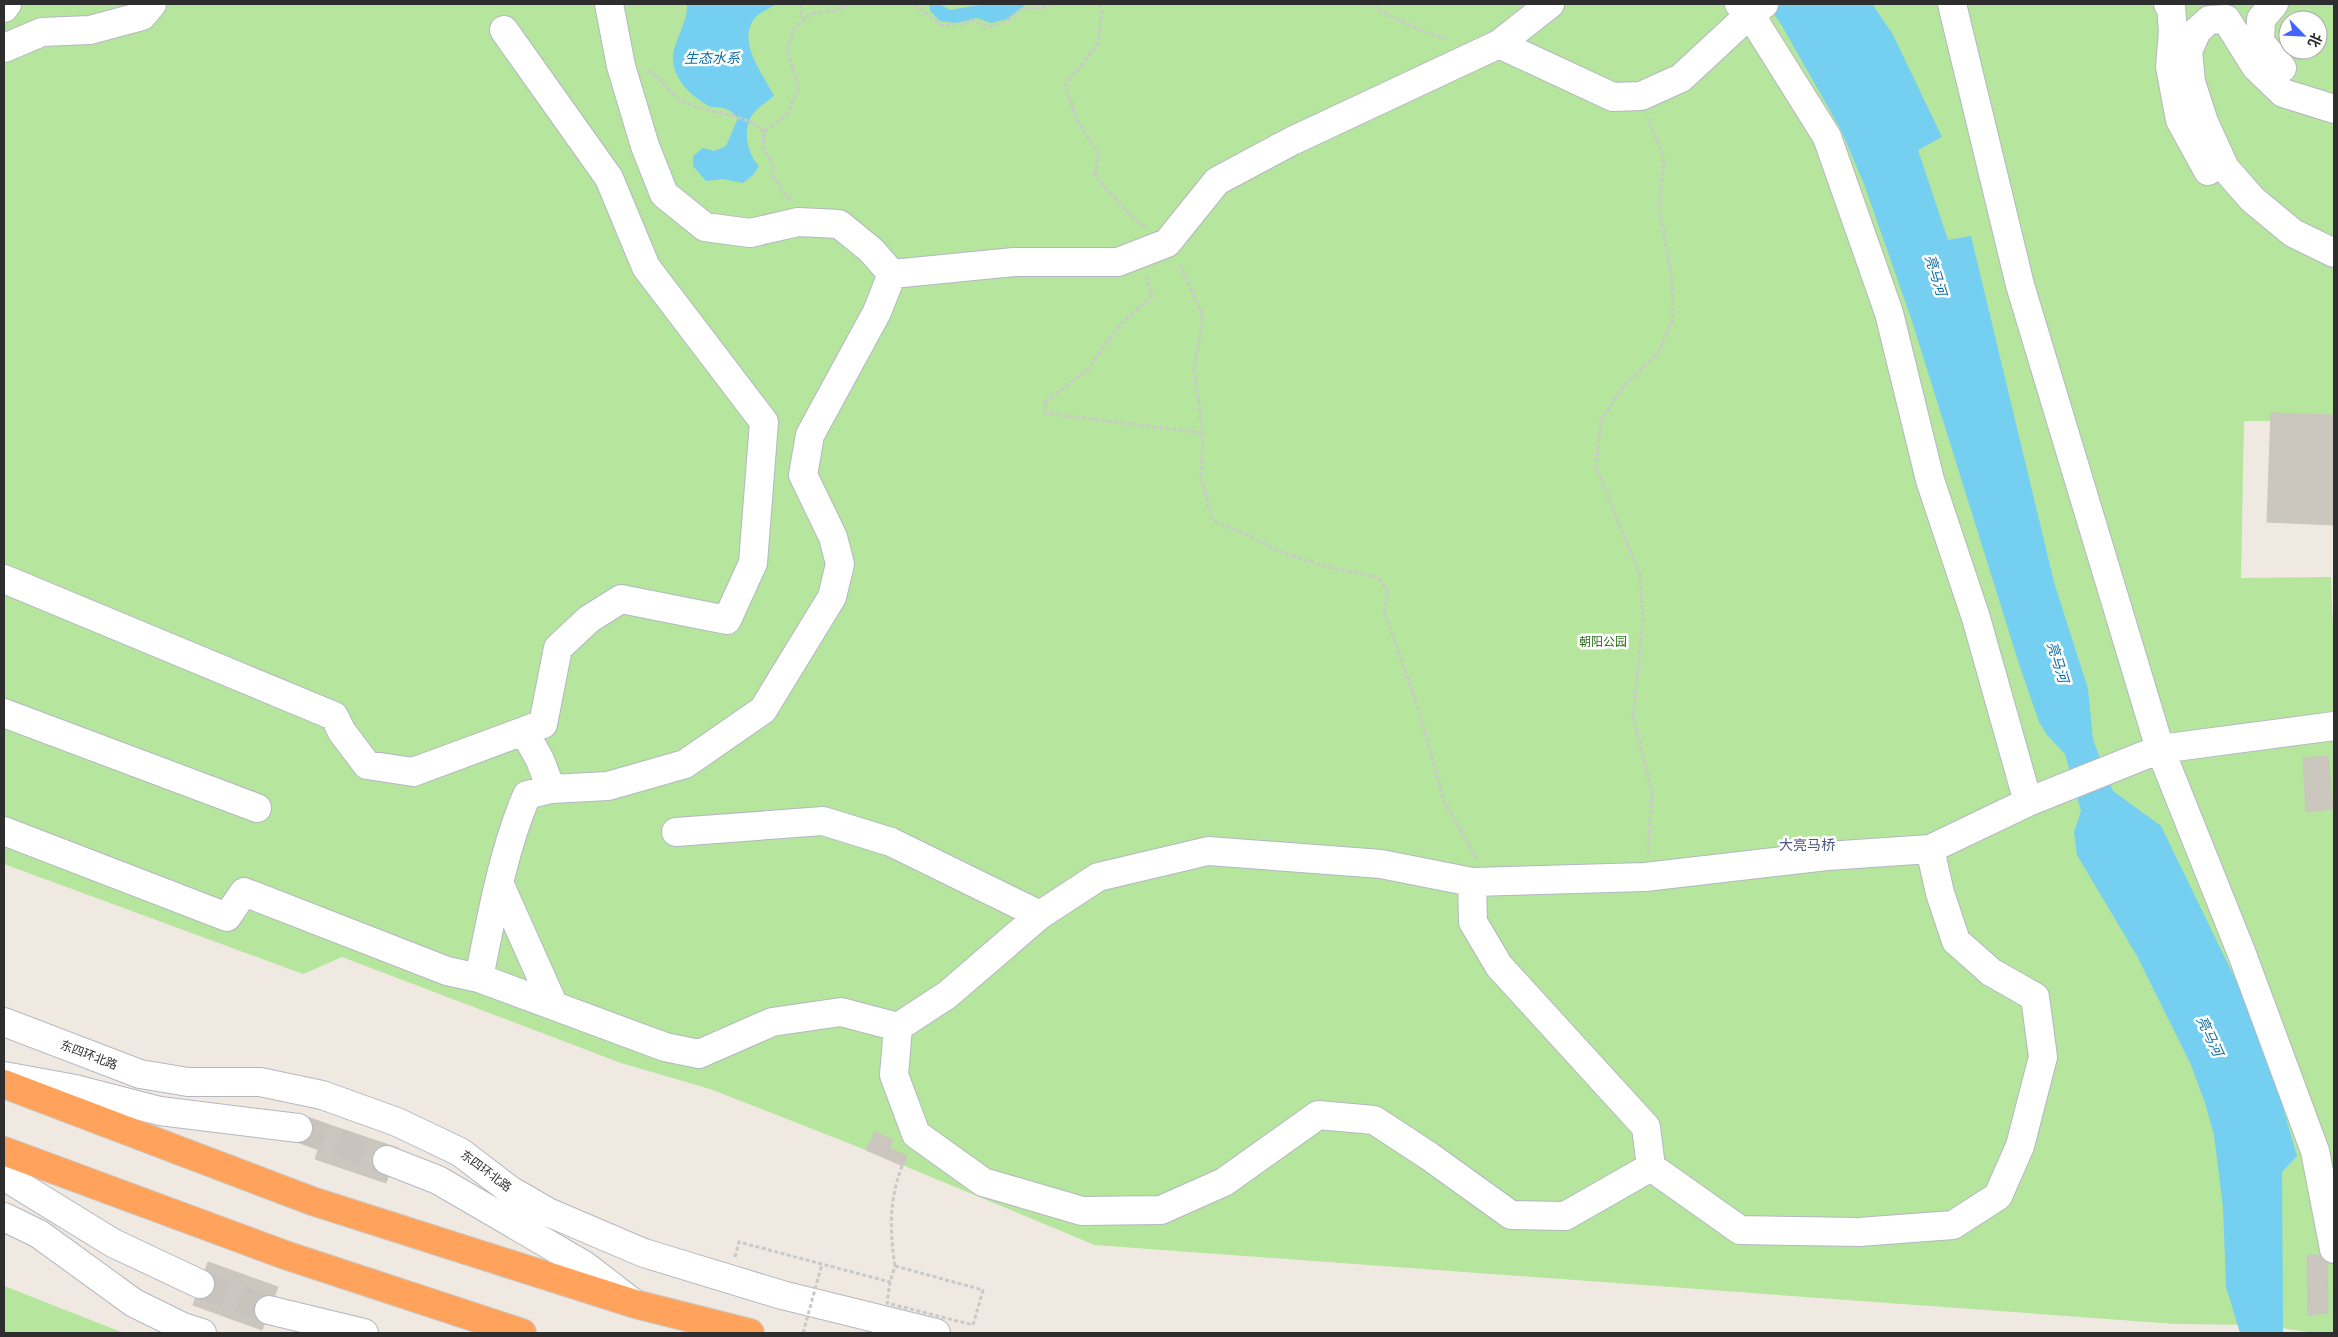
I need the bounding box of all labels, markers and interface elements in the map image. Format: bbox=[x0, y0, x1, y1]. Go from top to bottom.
north arrow bbox=[2278, 10, 2328, 60]
text: 北 bbox=[2305, 31, 2325, 50]
water label: 生态水系 bbox=[684, 50, 741, 66]
water label: 亮马河 bbox=[1922, 253, 1951, 300]
park label: 朝阳公园 bbox=[1579, 635, 1627, 649]
water label: 亮马河 bbox=[2044, 640, 2073, 687]
district label: 大亮马桥 bbox=[1779, 837, 1835, 853]
water label: 亮马河 bbox=[2194, 1014, 2227, 1061]
street label: 东四环北路 bbox=[58, 1038, 120, 1072]
street label: 东四环北路 bbox=[458, 1147, 514, 1195]

